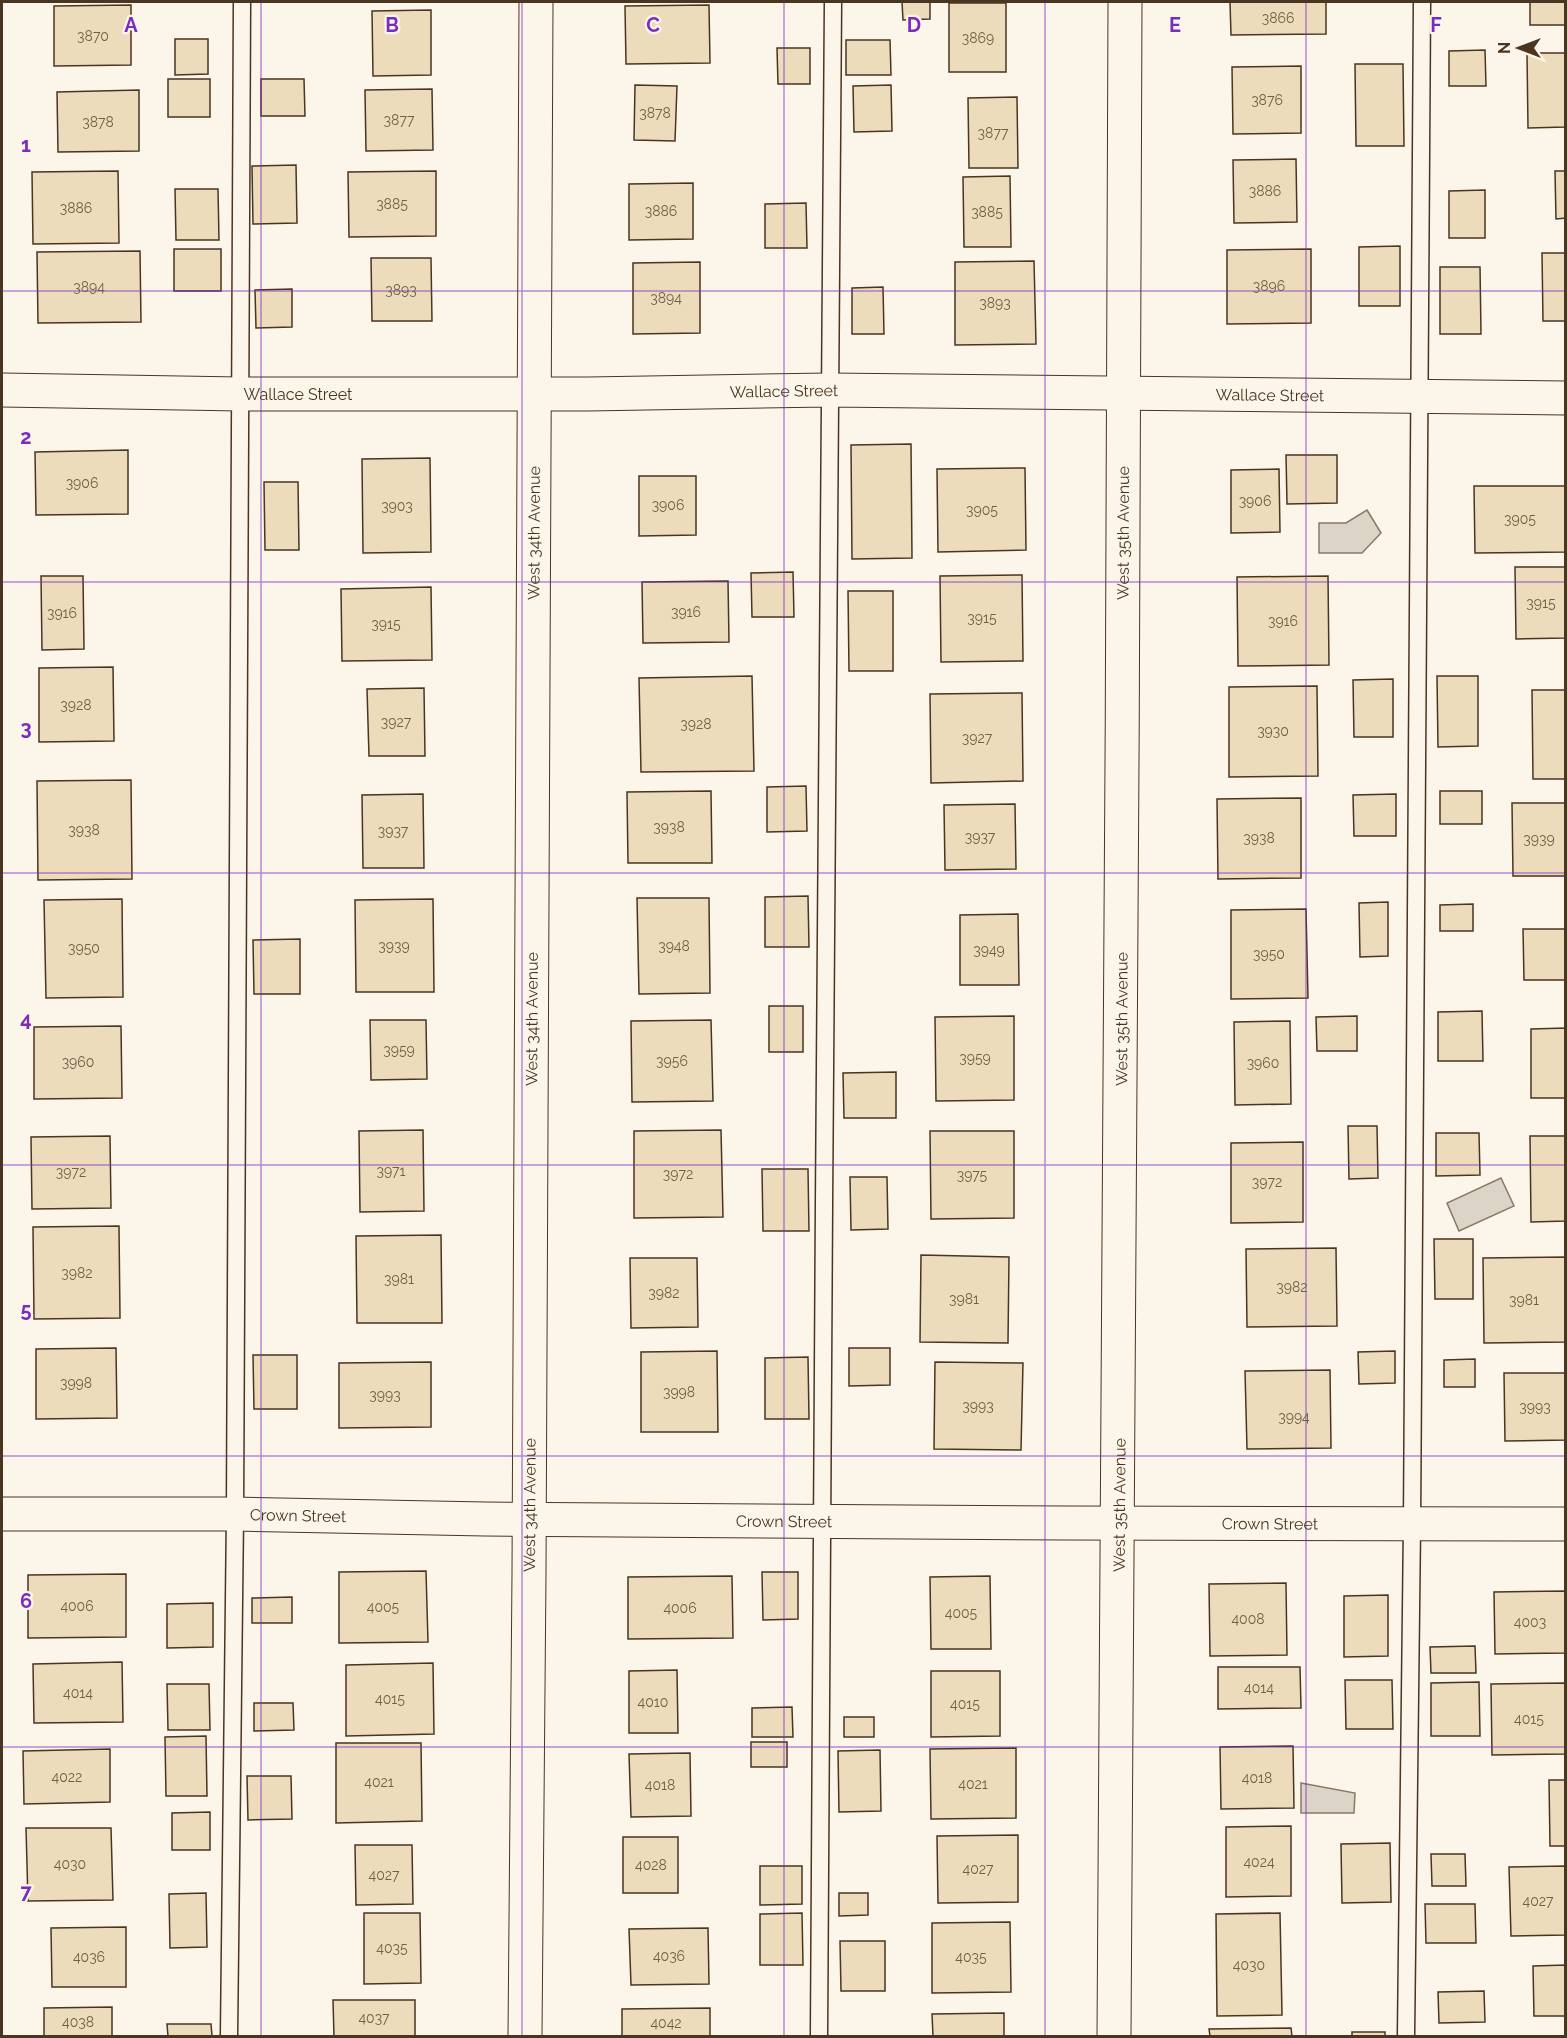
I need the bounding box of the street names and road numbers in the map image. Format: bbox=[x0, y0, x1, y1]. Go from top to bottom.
street label: Wallace Street bbox=[729, 380, 839, 401]
street label: Wallace Street bbox=[244, 385, 353, 404]
street label: Wallace Street bbox=[1215, 385, 1325, 405]
street label: West 34th Avenue bbox=[524, 466, 543, 600]
street label: West 35th Avenue bbox=[1113, 466, 1132, 600]
street label: West 34th Avenue bbox=[522, 952, 541, 1086]
street label: West 35th Avenue bbox=[1112, 952, 1131, 1086]
street label: West 34th Avenue bbox=[520, 1438, 539, 1572]
street label: West 35th Avenue bbox=[1109, 1438, 1129, 1572]
street label: Crown Street bbox=[250, 1505, 347, 1526]
street label: Crown Street bbox=[736, 1511, 833, 1531]
street label: Crown Street bbox=[1222, 1514, 1319, 1533]

